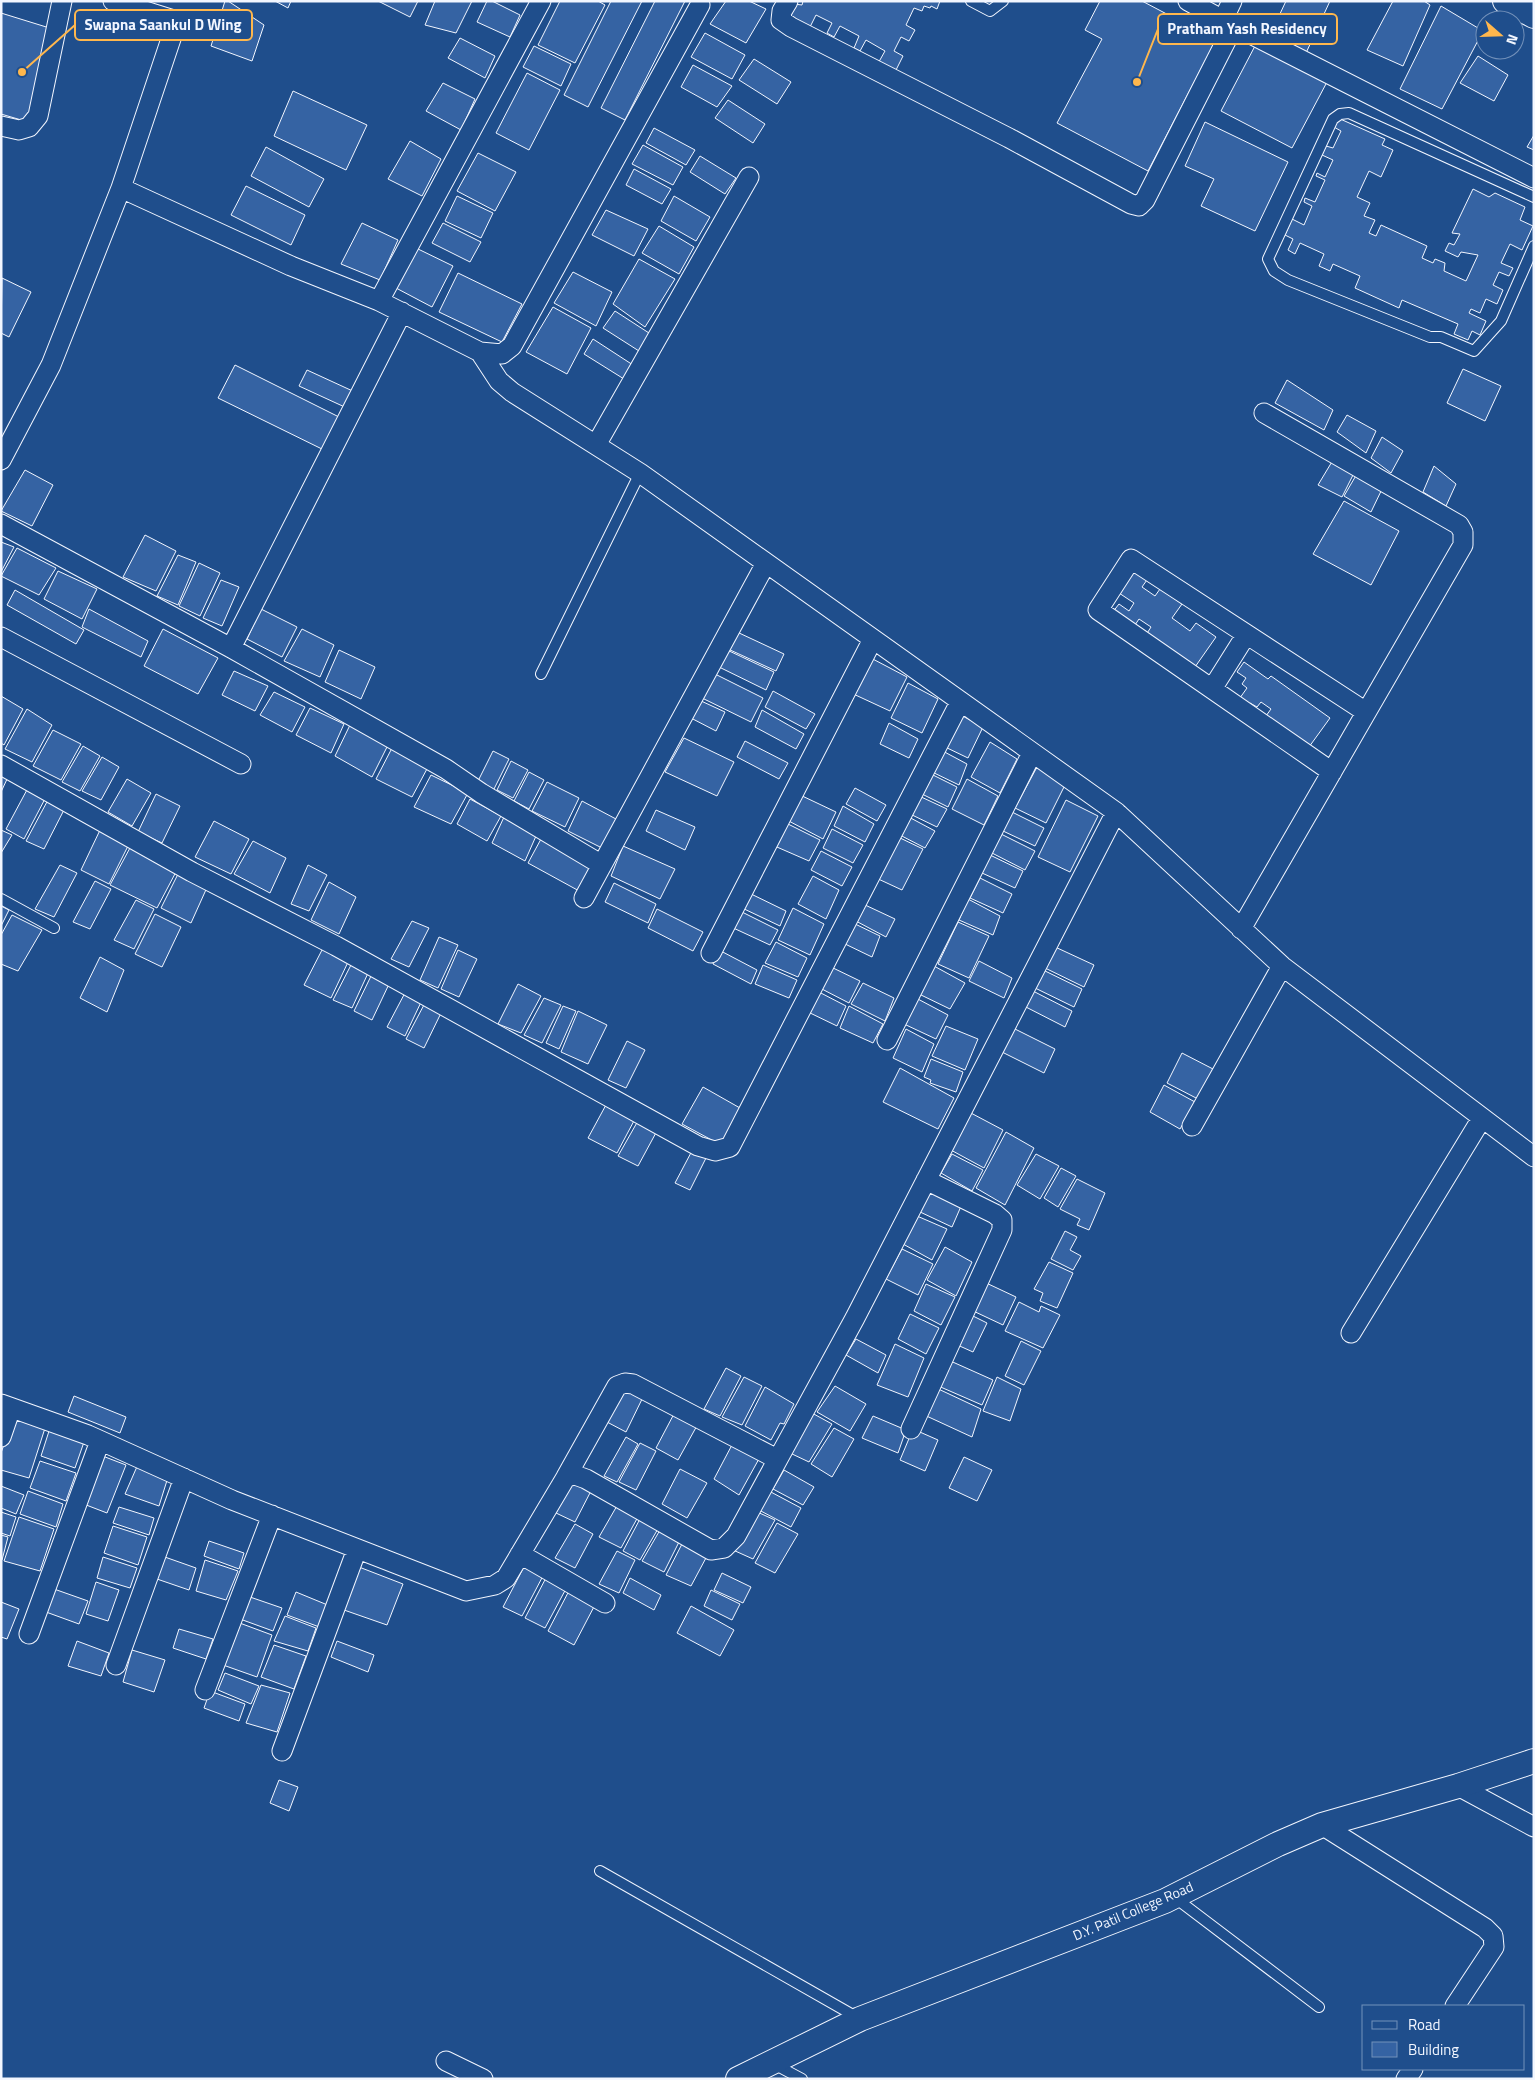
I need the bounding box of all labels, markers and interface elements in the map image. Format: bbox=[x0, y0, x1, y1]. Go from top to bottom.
callout: Swapna Saankul D Wing bbox=[75, 10, 252, 40]
north arrow bbox=[1475, 10, 1525, 60]
text: Swapna Saankul D Wing bbox=[85, 13, 241, 36]
callout: Pratham Yash Residency bbox=[1158, 14, 1337, 44]
text: Pratham Yash Residency bbox=[1167, 17, 1327, 40]
text: N bbox=[1501, 31, 1524, 48]
street label: D.Y. Patil College Road bbox=[1069, 1876, 1196, 1945]
legend bbox=[1362, 2005, 1525, 2070]
text: Road bbox=[1408, 2013, 1440, 2036]
text: Building bbox=[1408, 2038, 1459, 2061]

